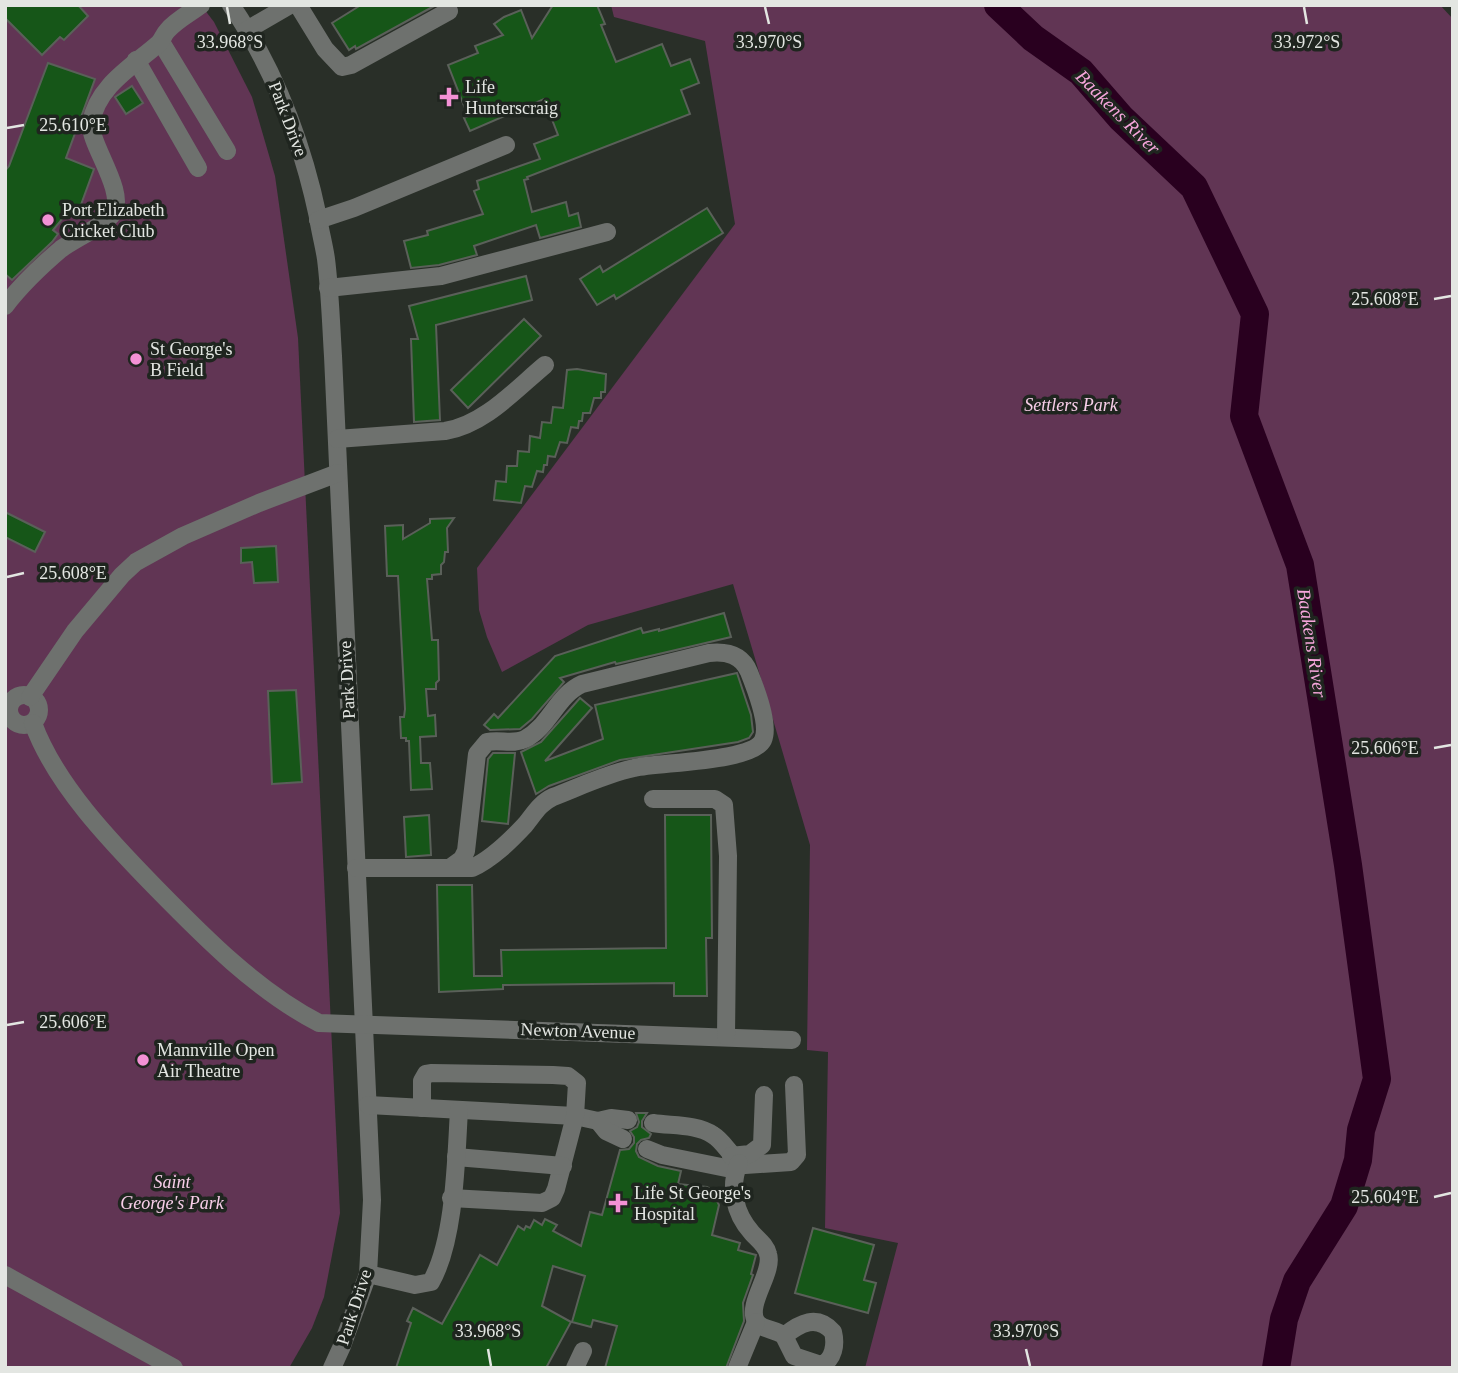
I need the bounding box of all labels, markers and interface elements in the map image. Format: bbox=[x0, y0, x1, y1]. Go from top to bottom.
text: 33.968°S bbox=[197, 32, 263, 52]
text: 33.970°S bbox=[736, 32, 802, 52]
text: 33.972°S bbox=[1274, 32, 1340, 52]
water label: Baakens River bbox=[1072, 66, 1165, 159]
place label: Life Hunterscraig bbox=[465, 77, 558, 118]
street label: Park Drive bbox=[265, 79, 311, 159]
marker: Life Hunterscraig bbox=[439, 87, 459, 107]
text: 25.610°E bbox=[39, 115, 107, 135]
place label: Port Elizabeth Cricket Club bbox=[62, 200, 164, 241]
marker: Port Elizabeth Cricket Club bbox=[40, 212, 56, 228]
text: 25.608°E bbox=[1351, 289, 1419, 309]
place label: St George's B Field bbox=[150, 339, 232, 380]
marker: St George's B Field bbox=[128, 351, 144, 367]
park label: Settlers Park bbox=[1024, 395, 1119, 415]
text: 25.608°E bbox=[39, 563, 107, 583]
water label: Baakens River bbox=[1293, 587, 1331, 700]
street label: Park Drive bbox=[335, 640, 359, 720]
text: 25.606°E bbox=[1351, 738, 1419, 758]
text: 25.606°E bbox=[39, 1012, 107, 1032]
street label: Newton Avenue bbox=[520, 1019, 636, 1043]
place label: Mannville Open Air Theatre bbox=[157, 1040, 274, 1081]
marker: Mannville Open Air Theatre bbox=[135, 1052, 151, 1068]
park label: Saint George's Park bbox=[120, 1172, 225, 1213]
place label: Life St George's Hospital bbox=[634, 1183, 751, 1224]
text: 25.604°E bbox=[1351, 1187, 1419, 1207]
marker: Life St George's Hospital bbox=[608, 1193, 628, 1213]
street label: Park Drive bbox=[332, 1267, 376, 1347]
text: 33.968°S bbox=[455, 1321, 521, 1341]
text: 33.970°S bbox=[993, 1321, 1059, 1341]

